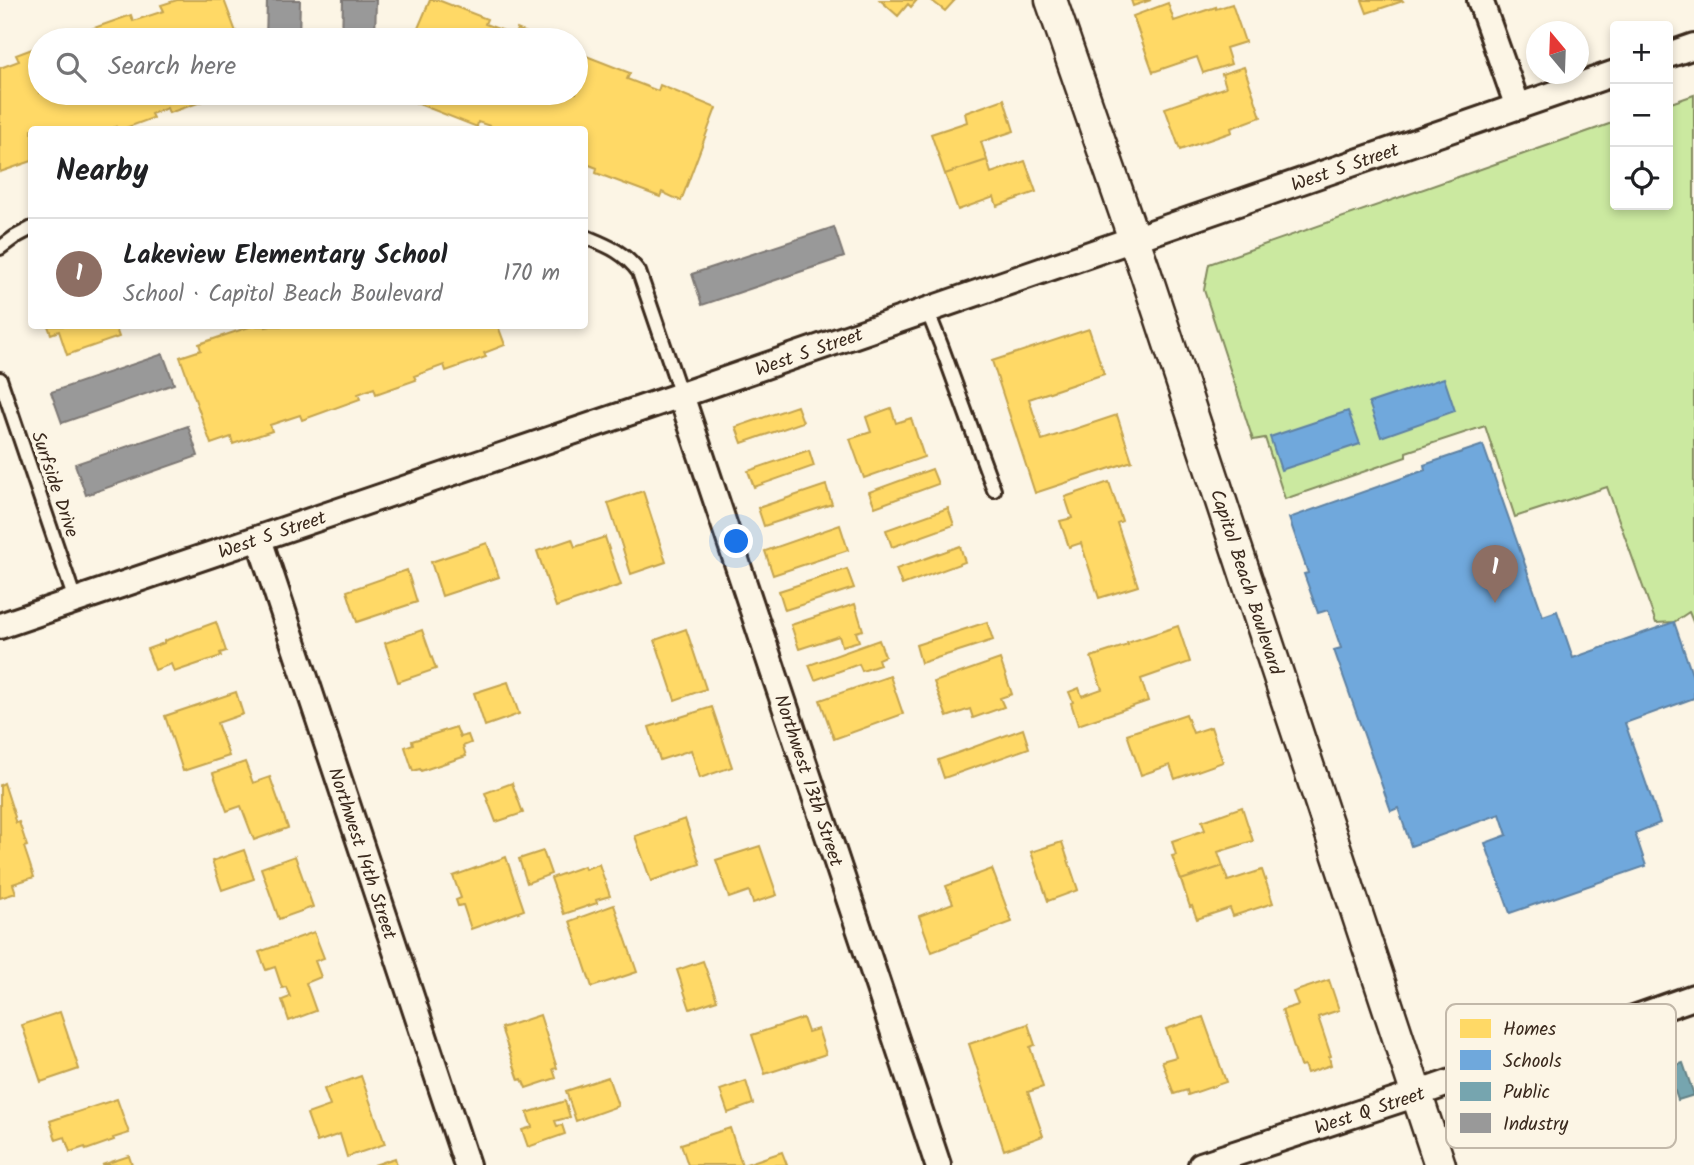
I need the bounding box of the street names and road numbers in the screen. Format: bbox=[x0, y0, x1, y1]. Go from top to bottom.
street label: West S Street bbox=[1287, 135, 1404, 201]
street label: West S Street bbox=[751, 320, 868, 385]
street label: Surfside Drive bbox=[22, 427, 86, 542]
street label: Capitol Beach Boulevard bbox=[1201, 486, 1290, 680]
street label: West S Street bbox=[214, 503, 331, 568]
street label: Northwest 13th Street bbox=[765, 691, 851, 871]
street label: Northwest 14th Street bbox=[319, 764, 404, 944]
street label: West Q Street bbox=[1311, 1079, 1430, 1144]

